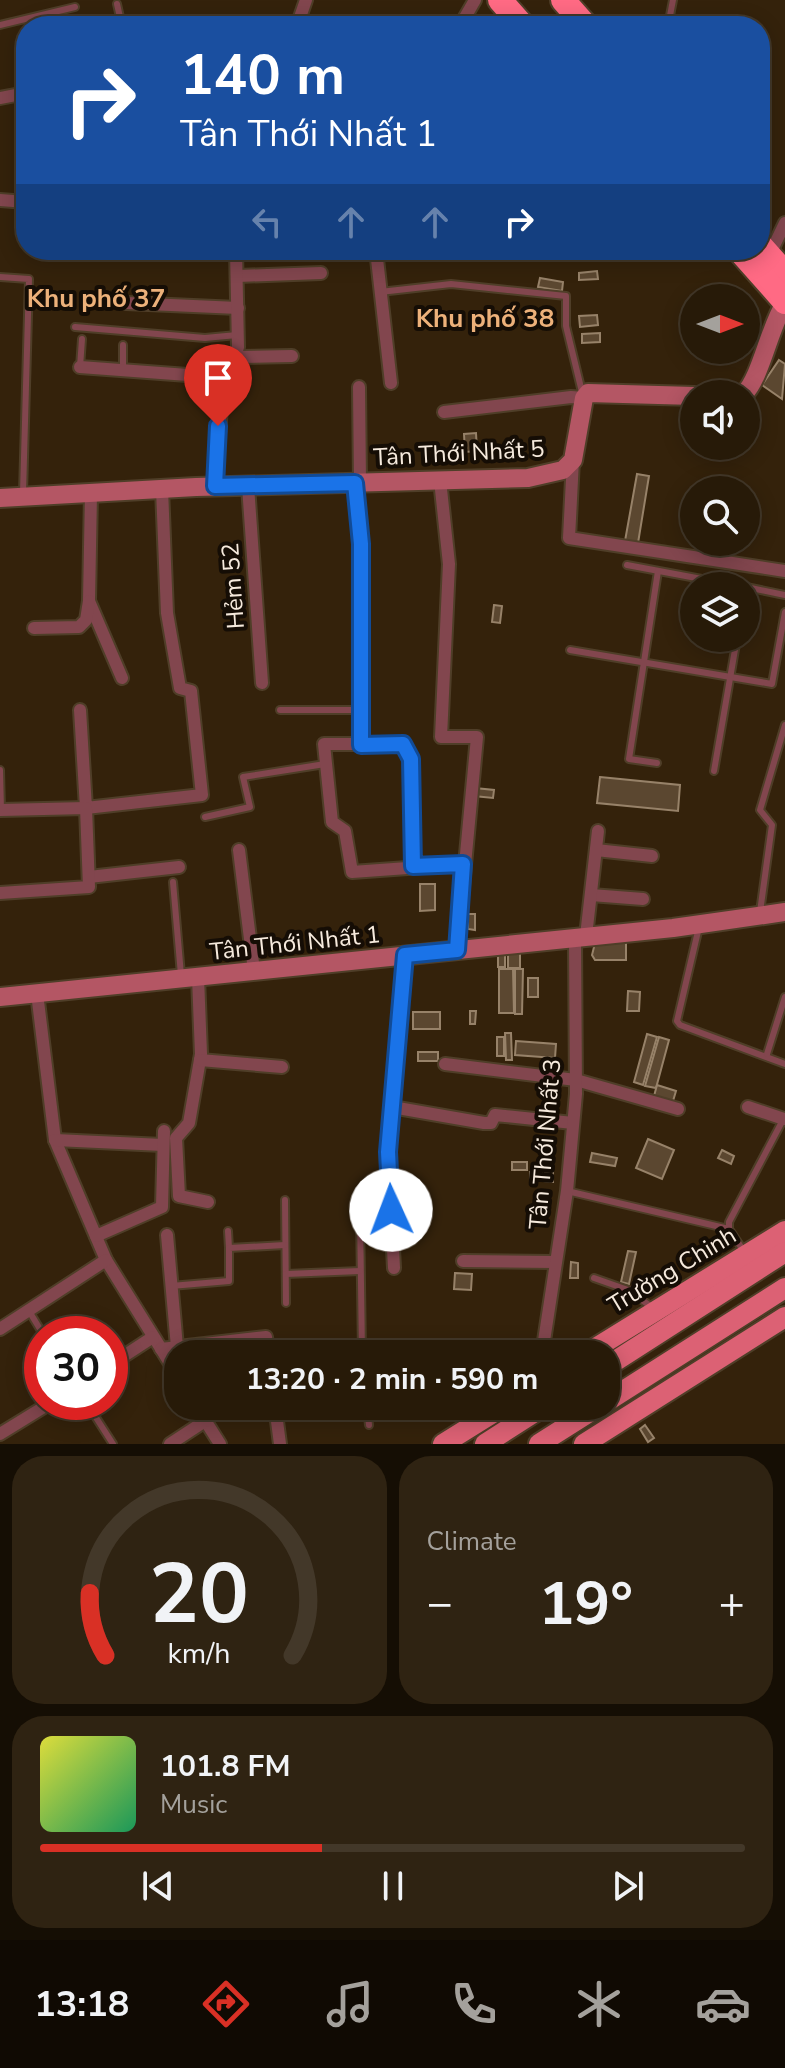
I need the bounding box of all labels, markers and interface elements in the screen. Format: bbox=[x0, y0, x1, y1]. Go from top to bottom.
text: 140 m bbox=[180, 37, 345, 114]
icon: right bbox=[48, 48, 152, 152]
text: Tân Thới Nhất 1 bbox=[180, 110, 437, 159]
icon: left bbox=[245, 200, 289, 244]
icon: ahead bbox=[329, 200, 373, 244]
icon: ahead bbox=[413, 200, 457, 244]
icon: right bbox=[497, 200, 541, 244]
district label: Khu phố 37 bbox=[27, 281, 165, 316]
north arrow bbox=[680, 284, 760, 364]
map controls bbox=[680, 284, 760, 652]
district label: Khu phố 38 bbox=[416, 301, 554, 336]
pin bbox=[184, 344, 252, 426]
icon: arrive bbox=[196, 356, 240, 400]
button: sound bbox=[680, 380, 760, 460]
street label: Tân Thới Nhất 5 bbox=[373, 433, 545, 473]
button: search bbox=[680, 476, 760, 556]
street label: Hẻm 52 bbox=[214, 542, 252, 630]
button: layers bbox=[680, 572, 760, 652]
street label: Tân Thới Nhất 1 bbox=[208, 918, 382, 968]
street label: Tân Thới Nhất 3 bbox=[522, 1057, 568, 1231]
position arrow bbox=[349, 1168, 433, 1252]
street label: Trường Chinh bbox=[602, 1219, 742, 1321]
speed limit sign: 30 bbox=[24, 1316, 128, 1420]
text: 13:20 · 2 min · 590 m bbox=[246, 1359, 538, 1400]
text: Climate bbox=[427, 1524, 517, 1559]
text: 20 bbox=[149, 1538, 249, 1651]
text: 19° bbox=[538, 1563, 633, 1645]
text: − bbox=[427, 1574, 453, 1634]
text: + bbox=[719, 1574, 745, 1634]
text: km/h bbox=[168, 1634, 231, 1673]
text: 101.8 FM bbox=[160, 1746, 290, 1787]
text: Music bbox=[160, 1787, 227, 1822]
icon: previous bbox=[136, 1864, 180, 1908]
icon: pause bbox=[371, 1864, 415, 1908]
icon: next bbox=[606, 1864, 650, 1908]
icon: directions bbox=[198, 1976, 254, 2032]
icon: music bbox=[322, 1976, 378, 2032]
icon: phone bbox=[446, 1976, 502, 2032]
icon: climate bbox=[571, 1976, 627, 2032]
icon: car bbox=[695, 1976, 751, 2032]
text: 13:18 bbox=[34, 1980, 129, 2029]

